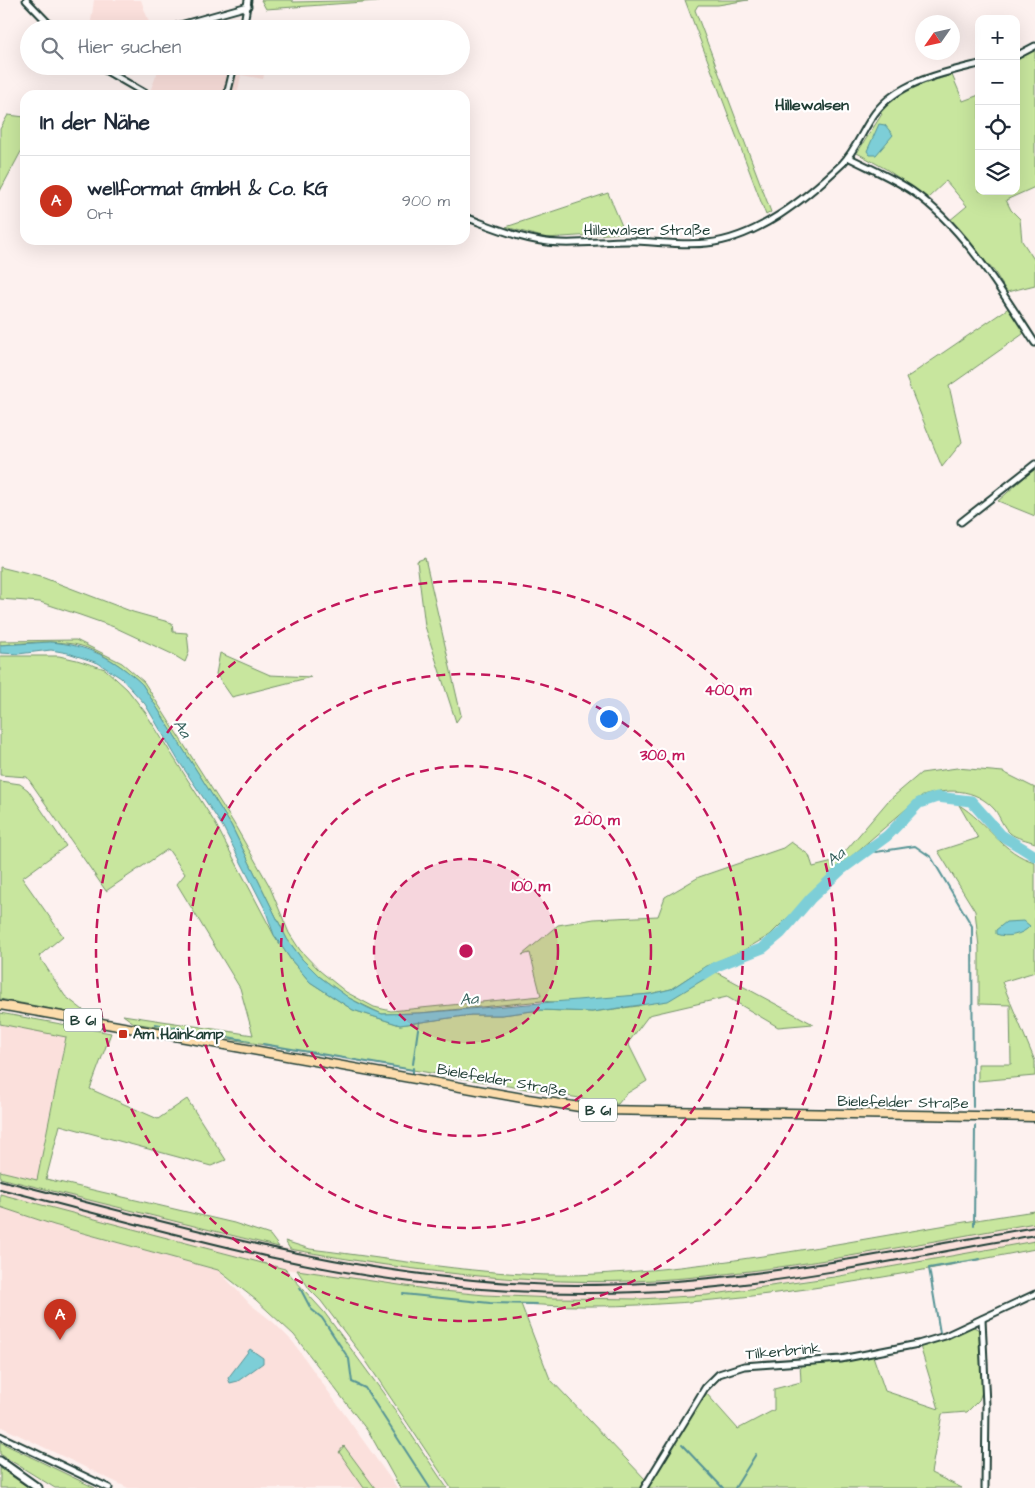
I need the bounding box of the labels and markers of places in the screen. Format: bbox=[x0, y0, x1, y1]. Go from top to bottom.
centre of rings bbox=[457, 942, 475, 960]
place label: Am Hainkamp bbox=[133, 1024, 224, 1045]
marker: Am Hainkamp bbox=[117, 1028, 129, 1040]
pin: A bbox=[44, 1299, 76, 1340]

